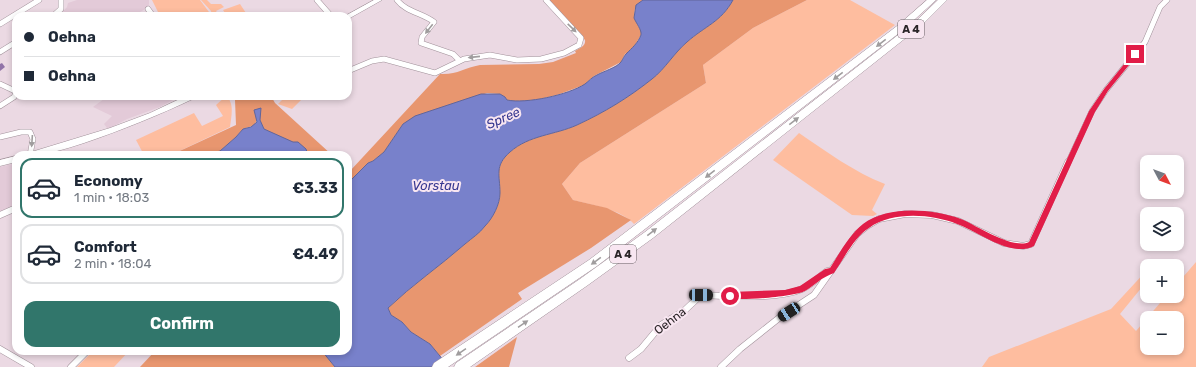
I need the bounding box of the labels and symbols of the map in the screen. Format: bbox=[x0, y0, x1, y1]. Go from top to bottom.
road number: A 4 bbox=[898, 20, 924, 38]
one-way arrow bbox=[425, 24, 433, 34]
one-way arrow bbox=[567, 24, 577, 33]
one-way arrow bbox=[875, 39, 886, 47]
route end bbox=[1126, 45, 1144, 63]
one-way arrow bbox=[467, 54, 480, 60]
one-way arrow bbox=[833, 71, 844, 80]
water label: Spree bbox=[484, 104, 522, 132]
one-way arrow bbox=[789, 116, 800, 125]
one-way arrow bbox=[28, 135, 35, 148]
north arrow bbox=[1140, 155, 1184, 199]
one-way arrow bbox=[705, 170, 716, 178]
water label: Vorstau bbox=[412, 178, 460, 193]
one-way arrow bbox=[646, 228, 657, 237]
road number: A 4 bbox=[610, 245, 636, 263]
one-way arrow bbox=[590, 257, 601, 265]
route start bbox=[721, 287, 739, 305]
car bbox=[689, 289, 713, 301]
car bbox=[776, 300, 802, 324]
street label: Oehna bbox=[651, 305, 689, 337]
one-way arrow bbox=[518, 320, 528, 328]
one-way arrow bbox=[456, 348, 466, 356]

